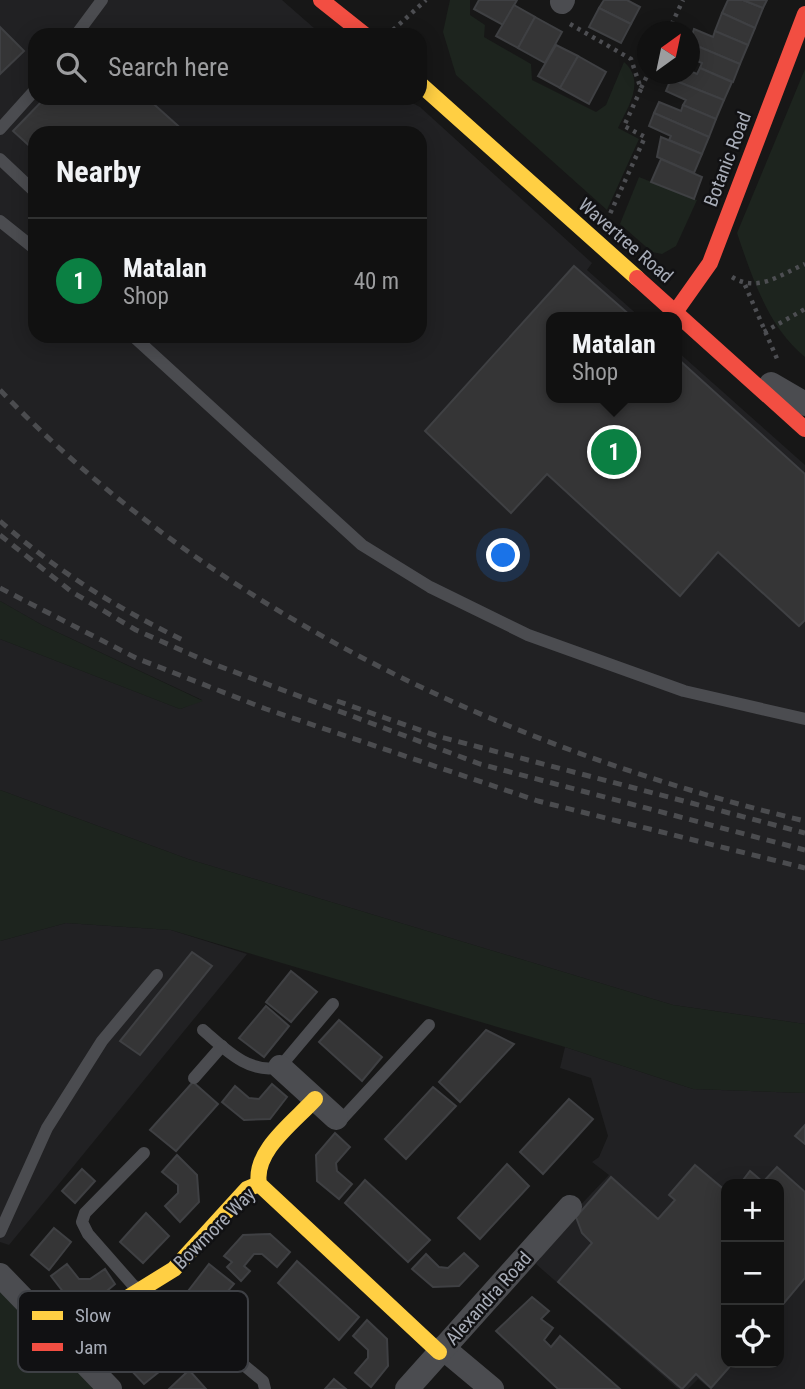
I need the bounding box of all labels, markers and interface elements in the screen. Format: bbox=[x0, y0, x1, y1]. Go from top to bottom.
north arrow bbox=[637, 21, 700, 84]
search box bbox=[28, 28, 427, 105]
icon: search bbox=[52, 48, 90, 86]
text: Search here bbox=[108, 52, 229, 82]
street label: Botanic Road bbox=[699, 109, 756, 210]
text: Nearby bbox=[56, 154, 141, 189]
street label: Wavertree Road bbox=[574, 193, 678, 288]
text: Matalan bbox=[123, 253, 207, 283]
text: 1 bbox=[73, 268, 85, 295]
text: 40 m bbox=[354, 268, 399, 295]
text: Shop bbox=[123, 283, 169, 310]
popup bbox=[546, 312, 682, 403]
text: Matalan bbox=[572, 329, 656, 359]
text: Shop bbox=[572, 359, 618, 386]
pin: 1 bbox=[591, 426, 637, 478]
your location bbox=[486, 538, 520, 572]
map controls bbox=[721, 1179, 784, 1368]
button: + bbox=[721, 1179, 784, 1242]
street label: Bowmore Way bbox=[169, 1183, 260, 1274]
button: − bbox=[721, 1242, 784, 1305]
street label: Alexandra Road bbox=[441, 1247, 536, 1350]
legend bbox=[18, 1291, 248, 1372]
text: Slow bbox=[75, 1304, 111, 1327]
button: locate bbox=[721, 1305, 784, 1368]
text: Jam bbox=[75, 1336, 108, 1359]

